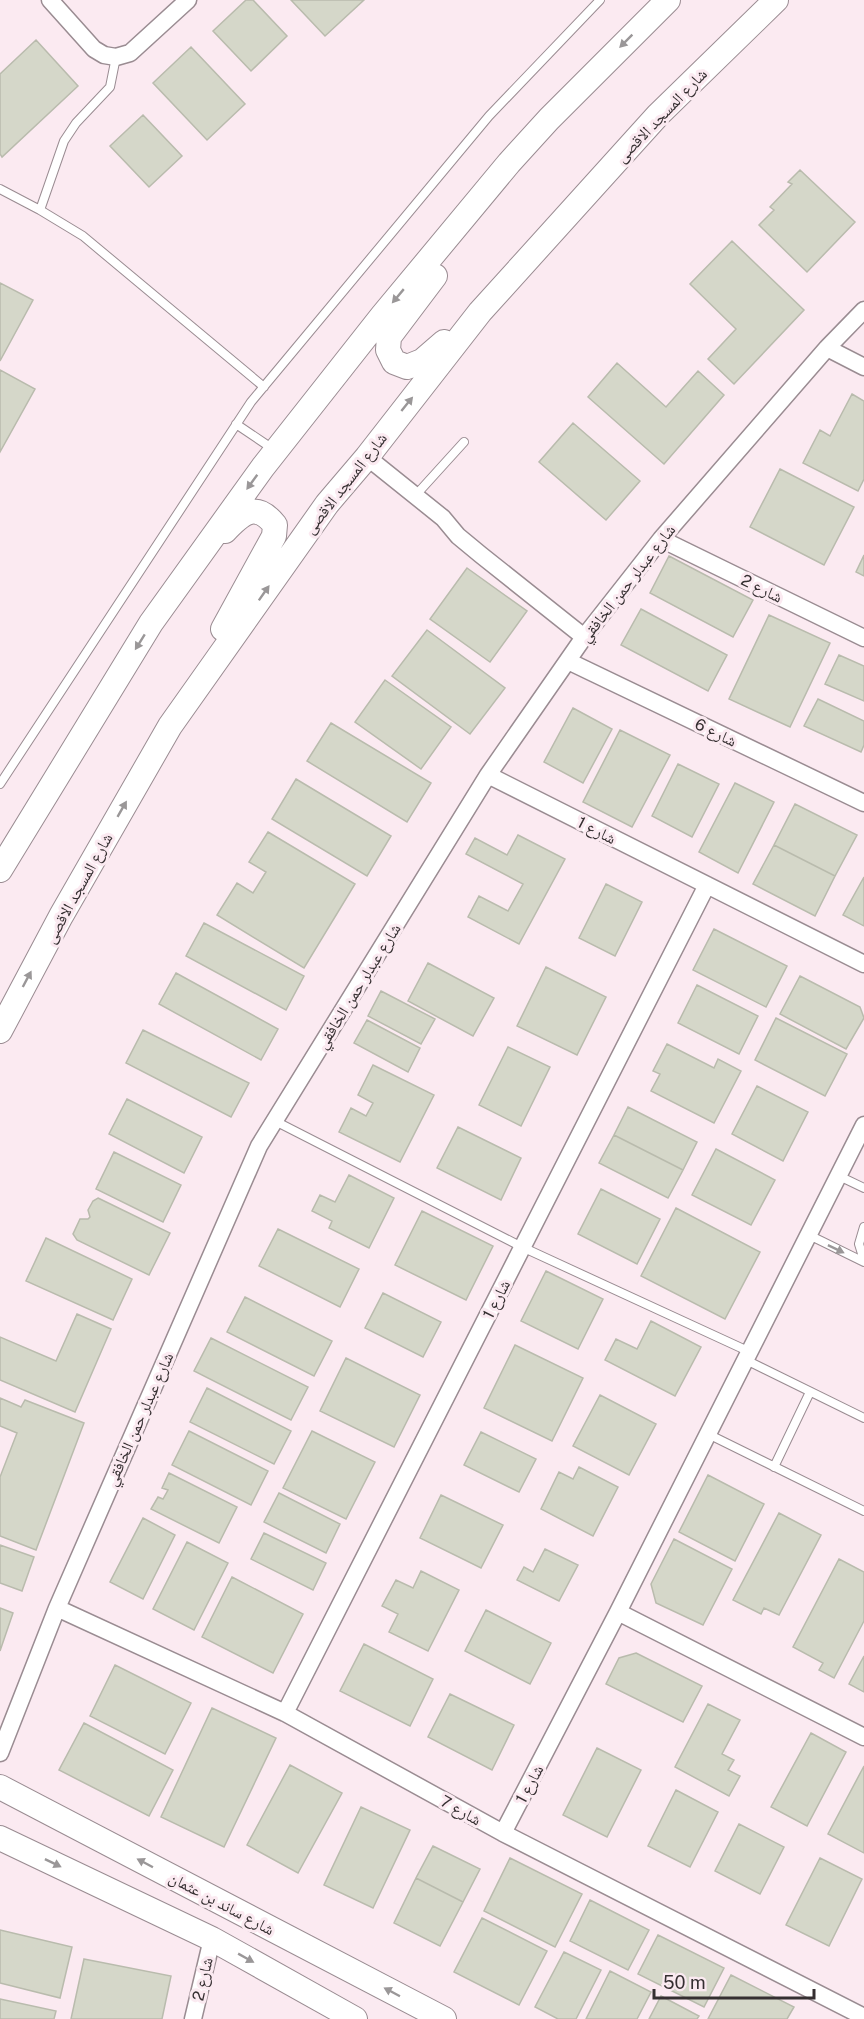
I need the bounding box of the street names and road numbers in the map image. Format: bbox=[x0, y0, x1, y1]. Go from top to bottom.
street label: شارع المسجد الاقصى bbox=[612, 64, 712, 167]
street label: شارع المسجد الاقصى bbox=[300, 429, 392, 538]
street label: شارع عبدلر حمن الخافقي bbox=[576, 521, 682, 648]
street label: شارع 2 bbox=[737, 570, 786, 608]
street label: شارع 6 bbox=[691, 714, 740, 752]
street label: شارع 1 bbox=[574, 813, 619, 849]
street label: شارع المسجد الاقصى bbox=[40, 830, 117, 947]
street label: شارع عبدلر حمن الخافقي bbox=[312, 920, 407, 1054]
street label: شارع 1 bbox=[479, 1277, 515, 1322]
street label: شارع عبدلر حمن الخافقي bbox=[101, 1349, 180, 1490]
street label: شارع 1 bbox=[511, 1762, 548, 1807]
street label: شارع 7 bbox=[436, 1791, 485, 1830]
street label: شارع ساند بن عثمان bbox=[166, 1868, 278, 1940]
street label: شارع 2 bbox=[188, 1956, 218, 2003]

